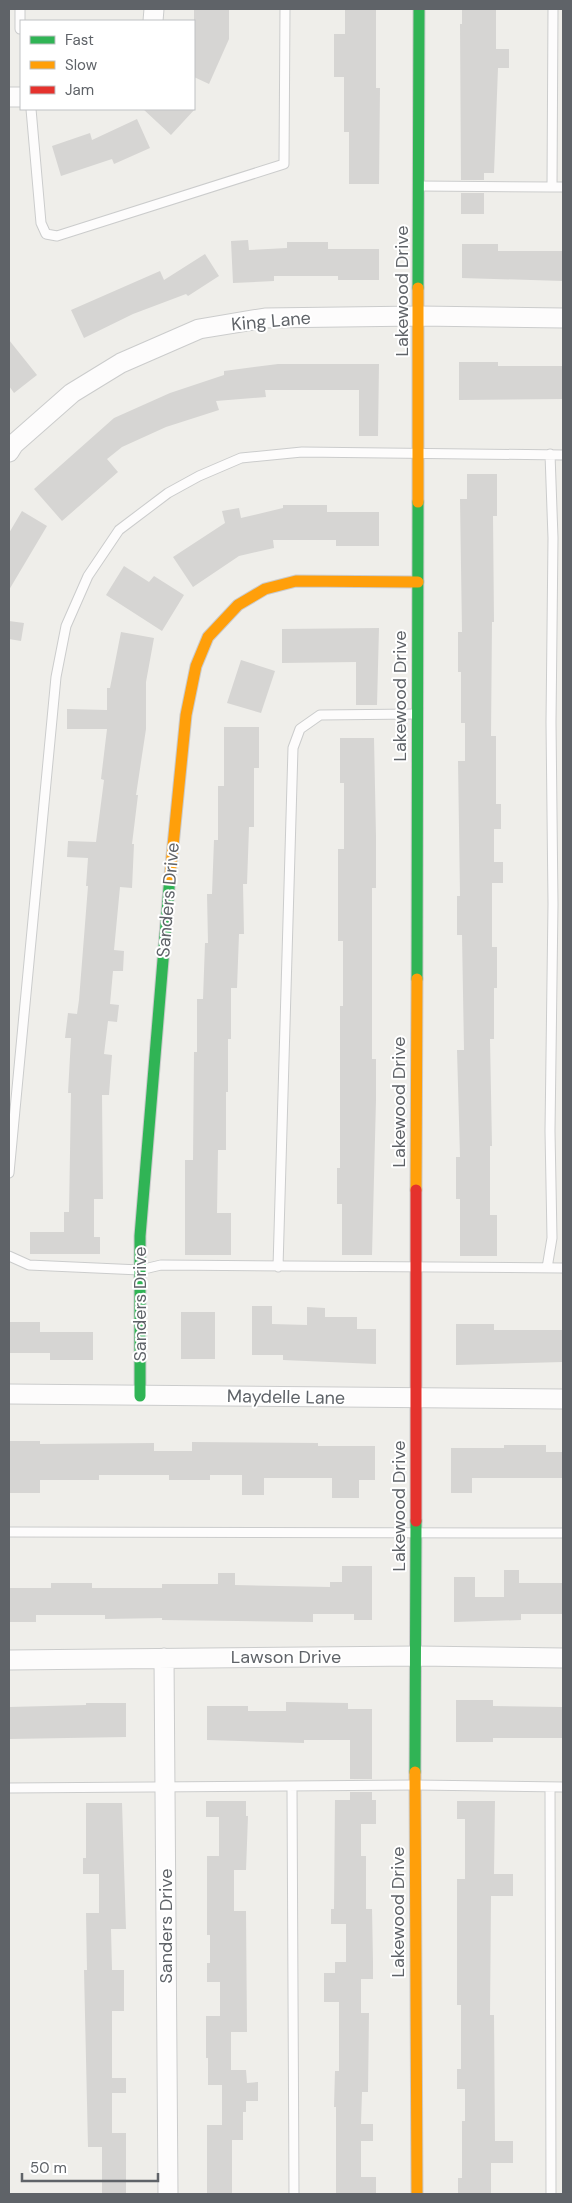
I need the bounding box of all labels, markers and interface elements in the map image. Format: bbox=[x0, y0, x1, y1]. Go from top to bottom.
legend bbox=[20, 20, 195, 110]
text: Fast bbox=[65, 30, 94, 50]
text: Slow bbox=[65, 55, 98, 75]
text: Jam bbox=[65, 80, 94, 100]
street label: Lakewood Drive bbox=[390, 225, 414, 357]
street label: King Lane bbox=[230, 306, 312, 336]
street label: Lakewood Drive bbox=[388, 630, 412, 762]
street label: Sanders Drive bbox=[151, 842, 185, 958]
street label: Lakewood Drive bbox=[387, 1036, 411, 1168]
street label: Sanders Drive bbox=[128, 1246, 152, 1362]
street label: Maydelle Lane bbox=[227, 1384, 345, 1410]
street label: Lakewood Drive bbox=[387, 1440, 411, 1572]
street label: Lawson Drive bbox=[231, 1645, 341, 1669]
street label: Lakewood Drive bbox=[386, 1846, 410, 1978]
street label: Sanders Drive bbox=[154, 1868, 178, 1984]
scale bar bbox=[22, 2150, 159, 2182]
text: 50 m bbox=[30, 2158, 67, 2178]

